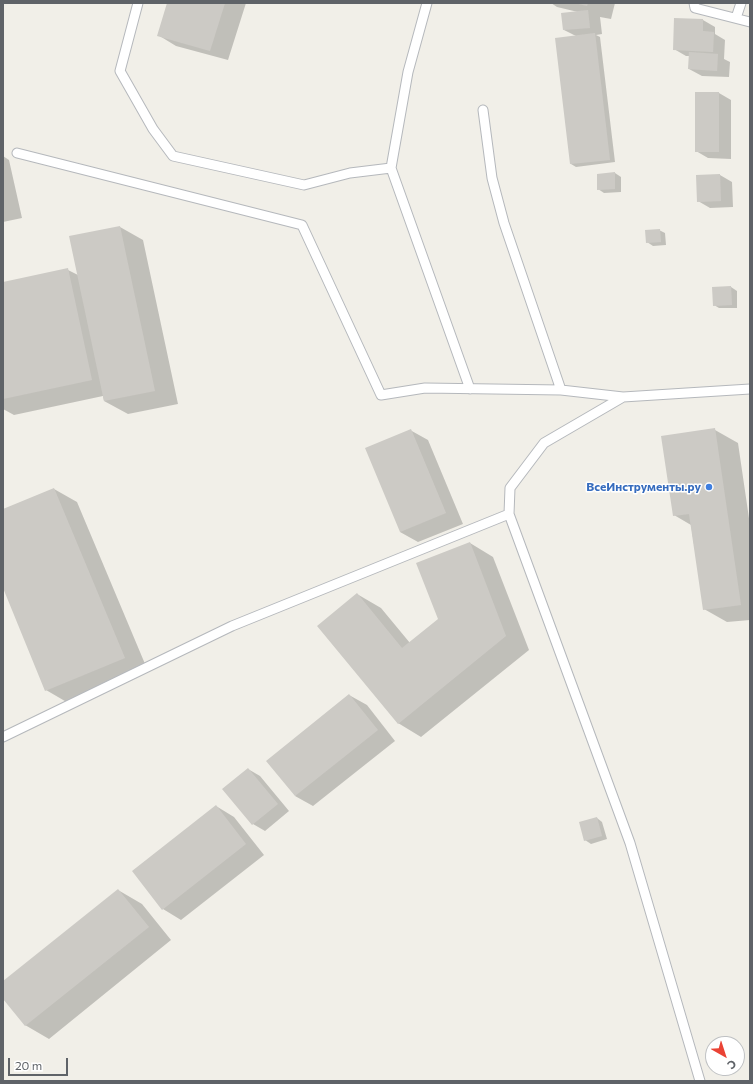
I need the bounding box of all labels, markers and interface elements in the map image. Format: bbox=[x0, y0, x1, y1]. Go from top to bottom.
place label: ВсеИнструменты.ру bbox=[586, 480, 701, 494]
marker: ВсеИнструменты.ру bbox=[704, 482, 714, 492]
north arrow bbox=[705, 1036, 745, 1076]
scale bar bbox=[10, 1050, 70, 1076]
text: 20 m bbox=[15, 1058, 42, 1072]
text: С bbox=[725, 1058, 739, 1072]

